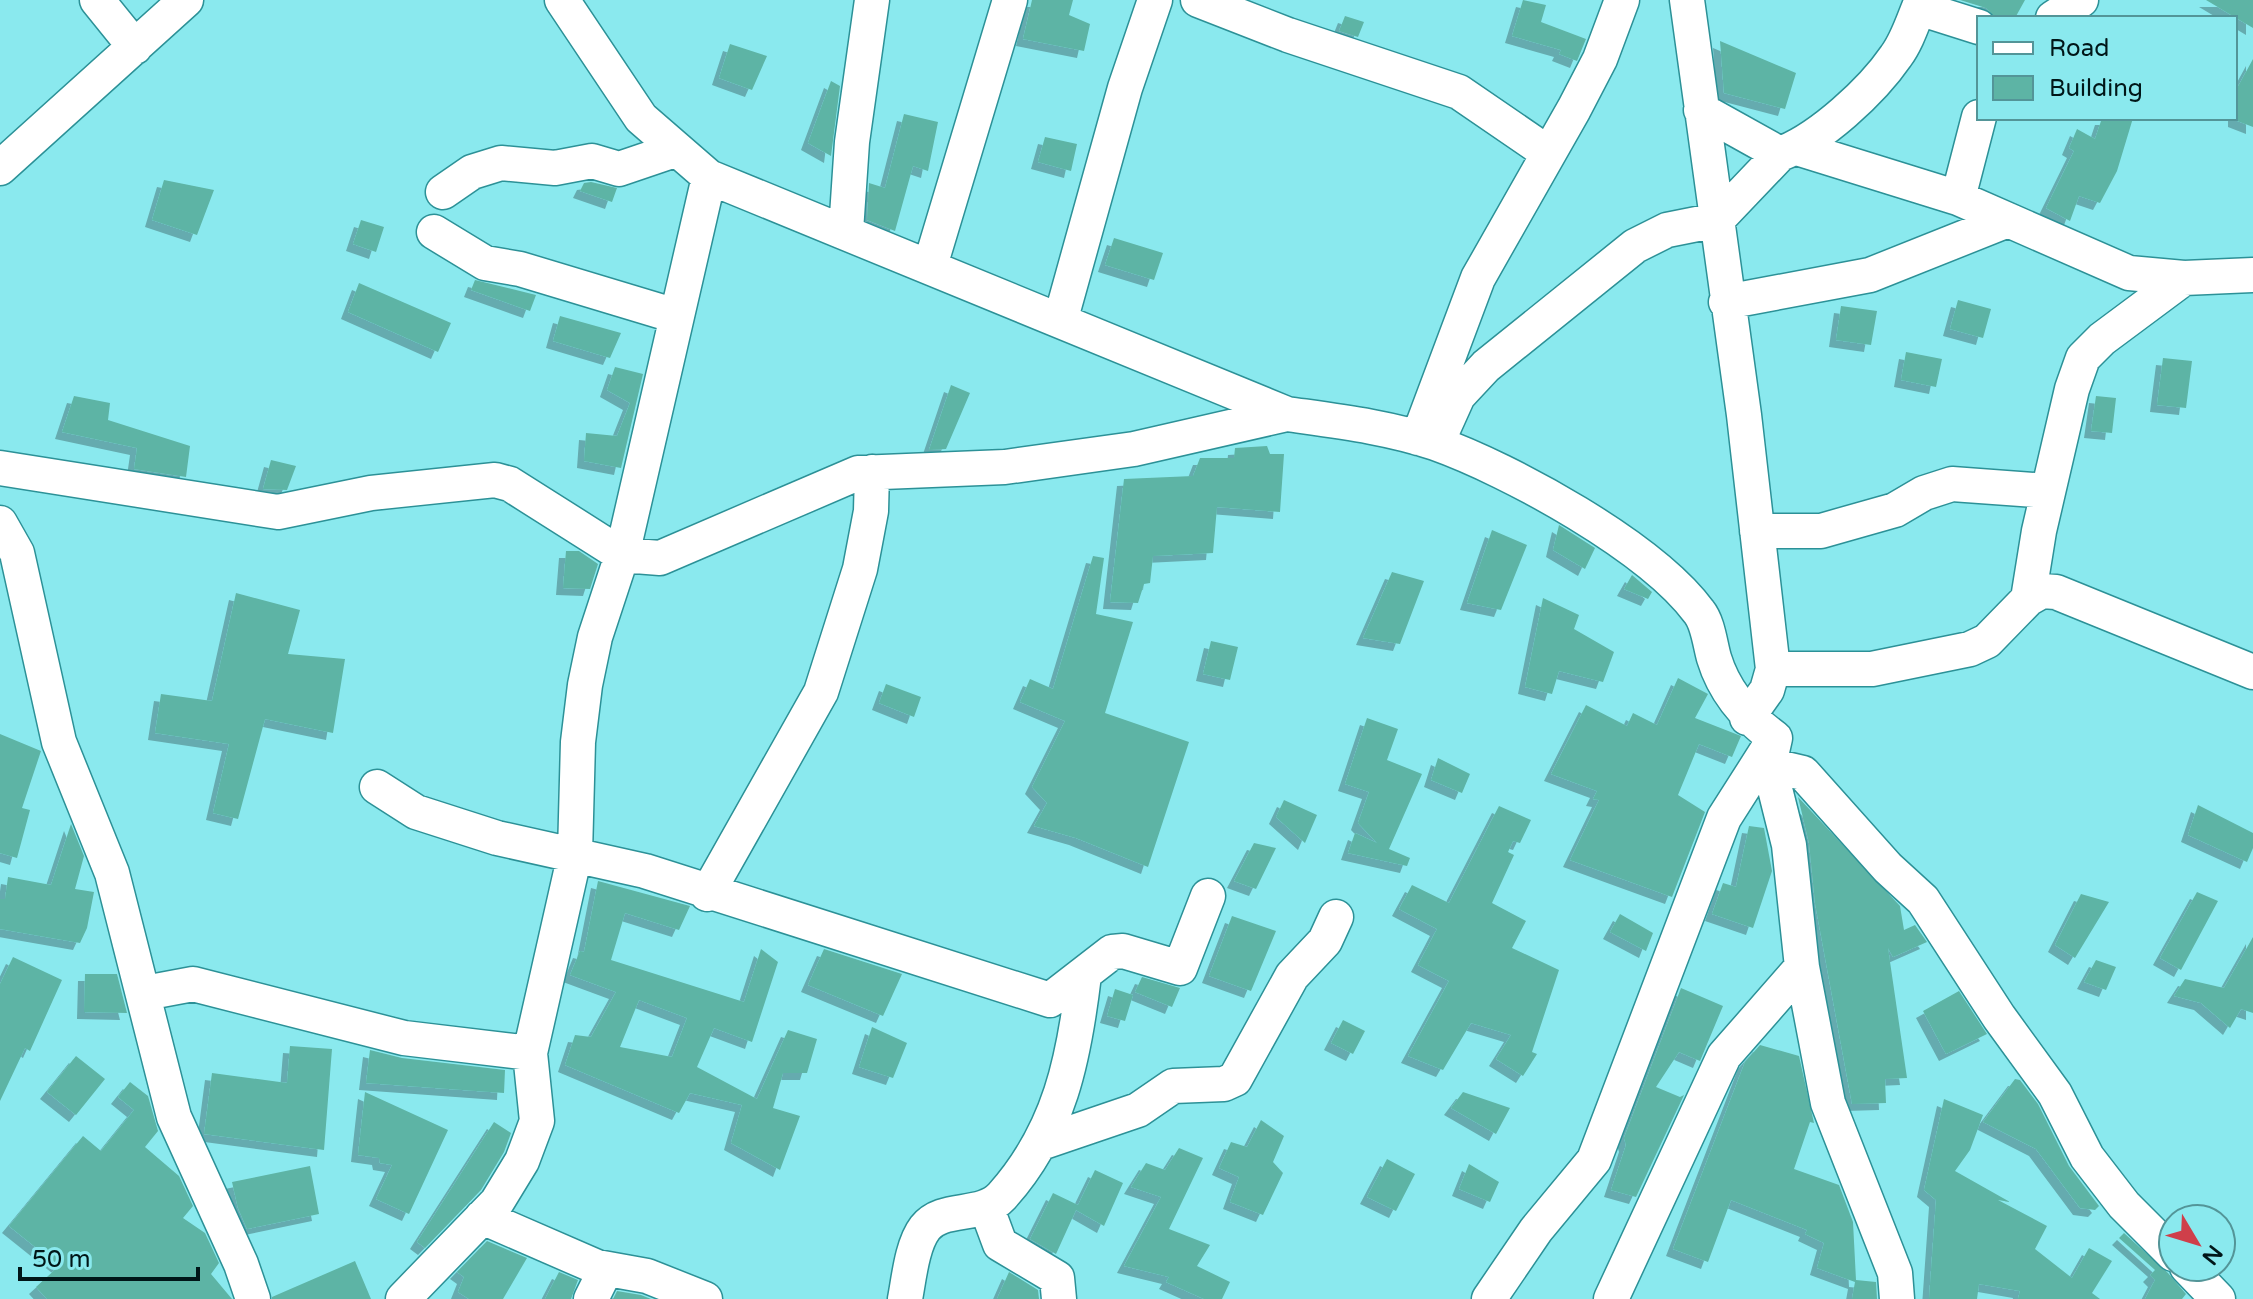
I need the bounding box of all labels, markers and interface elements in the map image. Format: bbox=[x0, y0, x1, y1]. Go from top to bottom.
legend bbox=[1977, 16, 2237, 120]
text: Road bbox=[2049, 34, 2109, 63]
text: Building bbox=[2049, 74, 2143, 103]
north arrow bbox=[2157, 1203, 2237, 1283]
scale bar bbox=[20, 1231, 198, 1281]
text: N bbox=[2196, 1240, 2228, 1270]
text: 50 m bbox=[32, 1245, 90, 1274]

